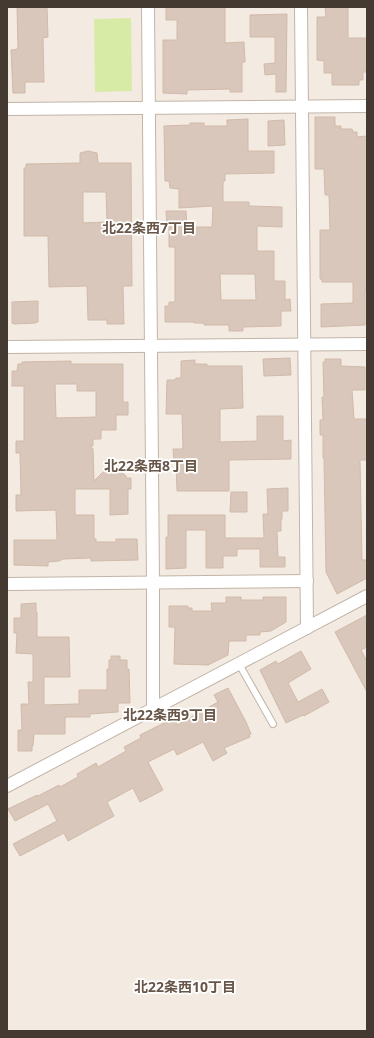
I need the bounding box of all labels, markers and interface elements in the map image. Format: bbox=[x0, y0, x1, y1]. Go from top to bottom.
district label: 北22条西7丁目 bbox=[102, 218, 196, 237]
district label: 北22条西8丁目 bbox=[104, 456, 198, 475]
district label: 北22条西9丁目 bbox=[123, 705, 217, 724]
district label: 北22条西10丁目 bbox=[134, 977, 236, 996]

